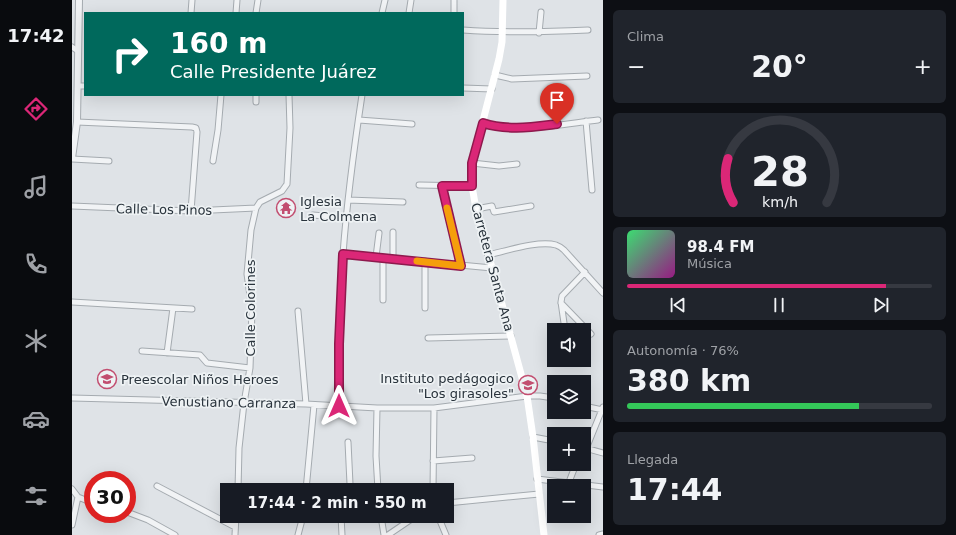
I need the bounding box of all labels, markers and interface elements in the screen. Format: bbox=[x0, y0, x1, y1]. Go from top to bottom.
text: 17:42 bbox=[7, 25, 65, 46]
text: 160 m bbox=[170, 27, 267, 60]
icon: right bbox=[104, 28, 156, 80]
text: Clima bbox=[627, 29, 664, 44]
text: 20° bbox=[751, 49, 808, 84]
text: − bbox=[627, 54, 645, 79]
text: + bbox=[914, 54, 932, 79]
text: Calle Presidente Juárez bbox=[170, 61, 376, 82]
pin bbox=[540, 83, 574, 124]
icon: arrive bbox=[546, 89, 568, 111]
icon: directions bbox=[22, 95, 50, 123]
text: 28 bbox=[751, 147, 808, 196]
icon: music bbox=[22, 173, 50, 201]
text: km/h bbox=[761, 193, 798, 209]
place label: Iglesia La Colmena bbox=[300, 194, 377, 224]
temple icon: Iglesia La Colmena bbox=[275, 197, 297, 219]
street label: Calle Los Pinos bbox=[116, 201, 213, 218]
street label: Carretera Santa Ana bbox=[468, 201, 517, 333]
text: 98.4 FM bbox=[687, 238, 754, 256]
icon: phone bbox=[22, 250, 50, 278]
text: Música bbox=[687, 256, 732, 271]
street label: Calle Colorines bbox=[243, 259, 258, 356]
icon: previous bbox=[667, 294, 689, 316]
icon: pause bbox=[768, 294, 790, 316]
icon: next bbox=[870, 294, 892, 316]
map controls bbox=[547, 323, 591, 523]
button: sound bbox=[547, 323, 591, 367]
icon: climate bbox=[22, 327, 50, 355]
text: Autonomía · 76% bbox=[627, 343, 739, 358]
text: 380 km bbox=[627, 363, 751, 398]
school or university icon: Preescolar Niños Heroes bbox=[96, 368, 118, 390]
place label: Instituto pedágogico "Los girasoles" bbox=[380, 371, 514, 401]
place label: Preescolar Niños Heroes bbox=[121, 372, 279, 387]
school or university icon: Instituto pedágogico "Los girasoles" bbox=[517, 374, 539, 396]
button: layers bbox=[547, 375, 591, 419]
position arrow bbox=[318, 385, 360, 427]
street label: Venustiano Carranza bbox=[162, 394, 296, 411]
icon: car bbox=[22, 405, 50, 433]
button: + bbox=[547, 427, 591, 471]
text: Llegada bbox=[627, 452, 678, 467]
speed limit sign: 30 bbox=[84, 471, 136, 523]
text: 17:44 bbox=[627, 472, 723, 507]
button: − bbox=[547, 479, 591, 523]
icon: filters bbox=[22, 482, 50, 510]
text: 17:44 · 2 min · 550 m bbox=[247, 494, 427, 512]

